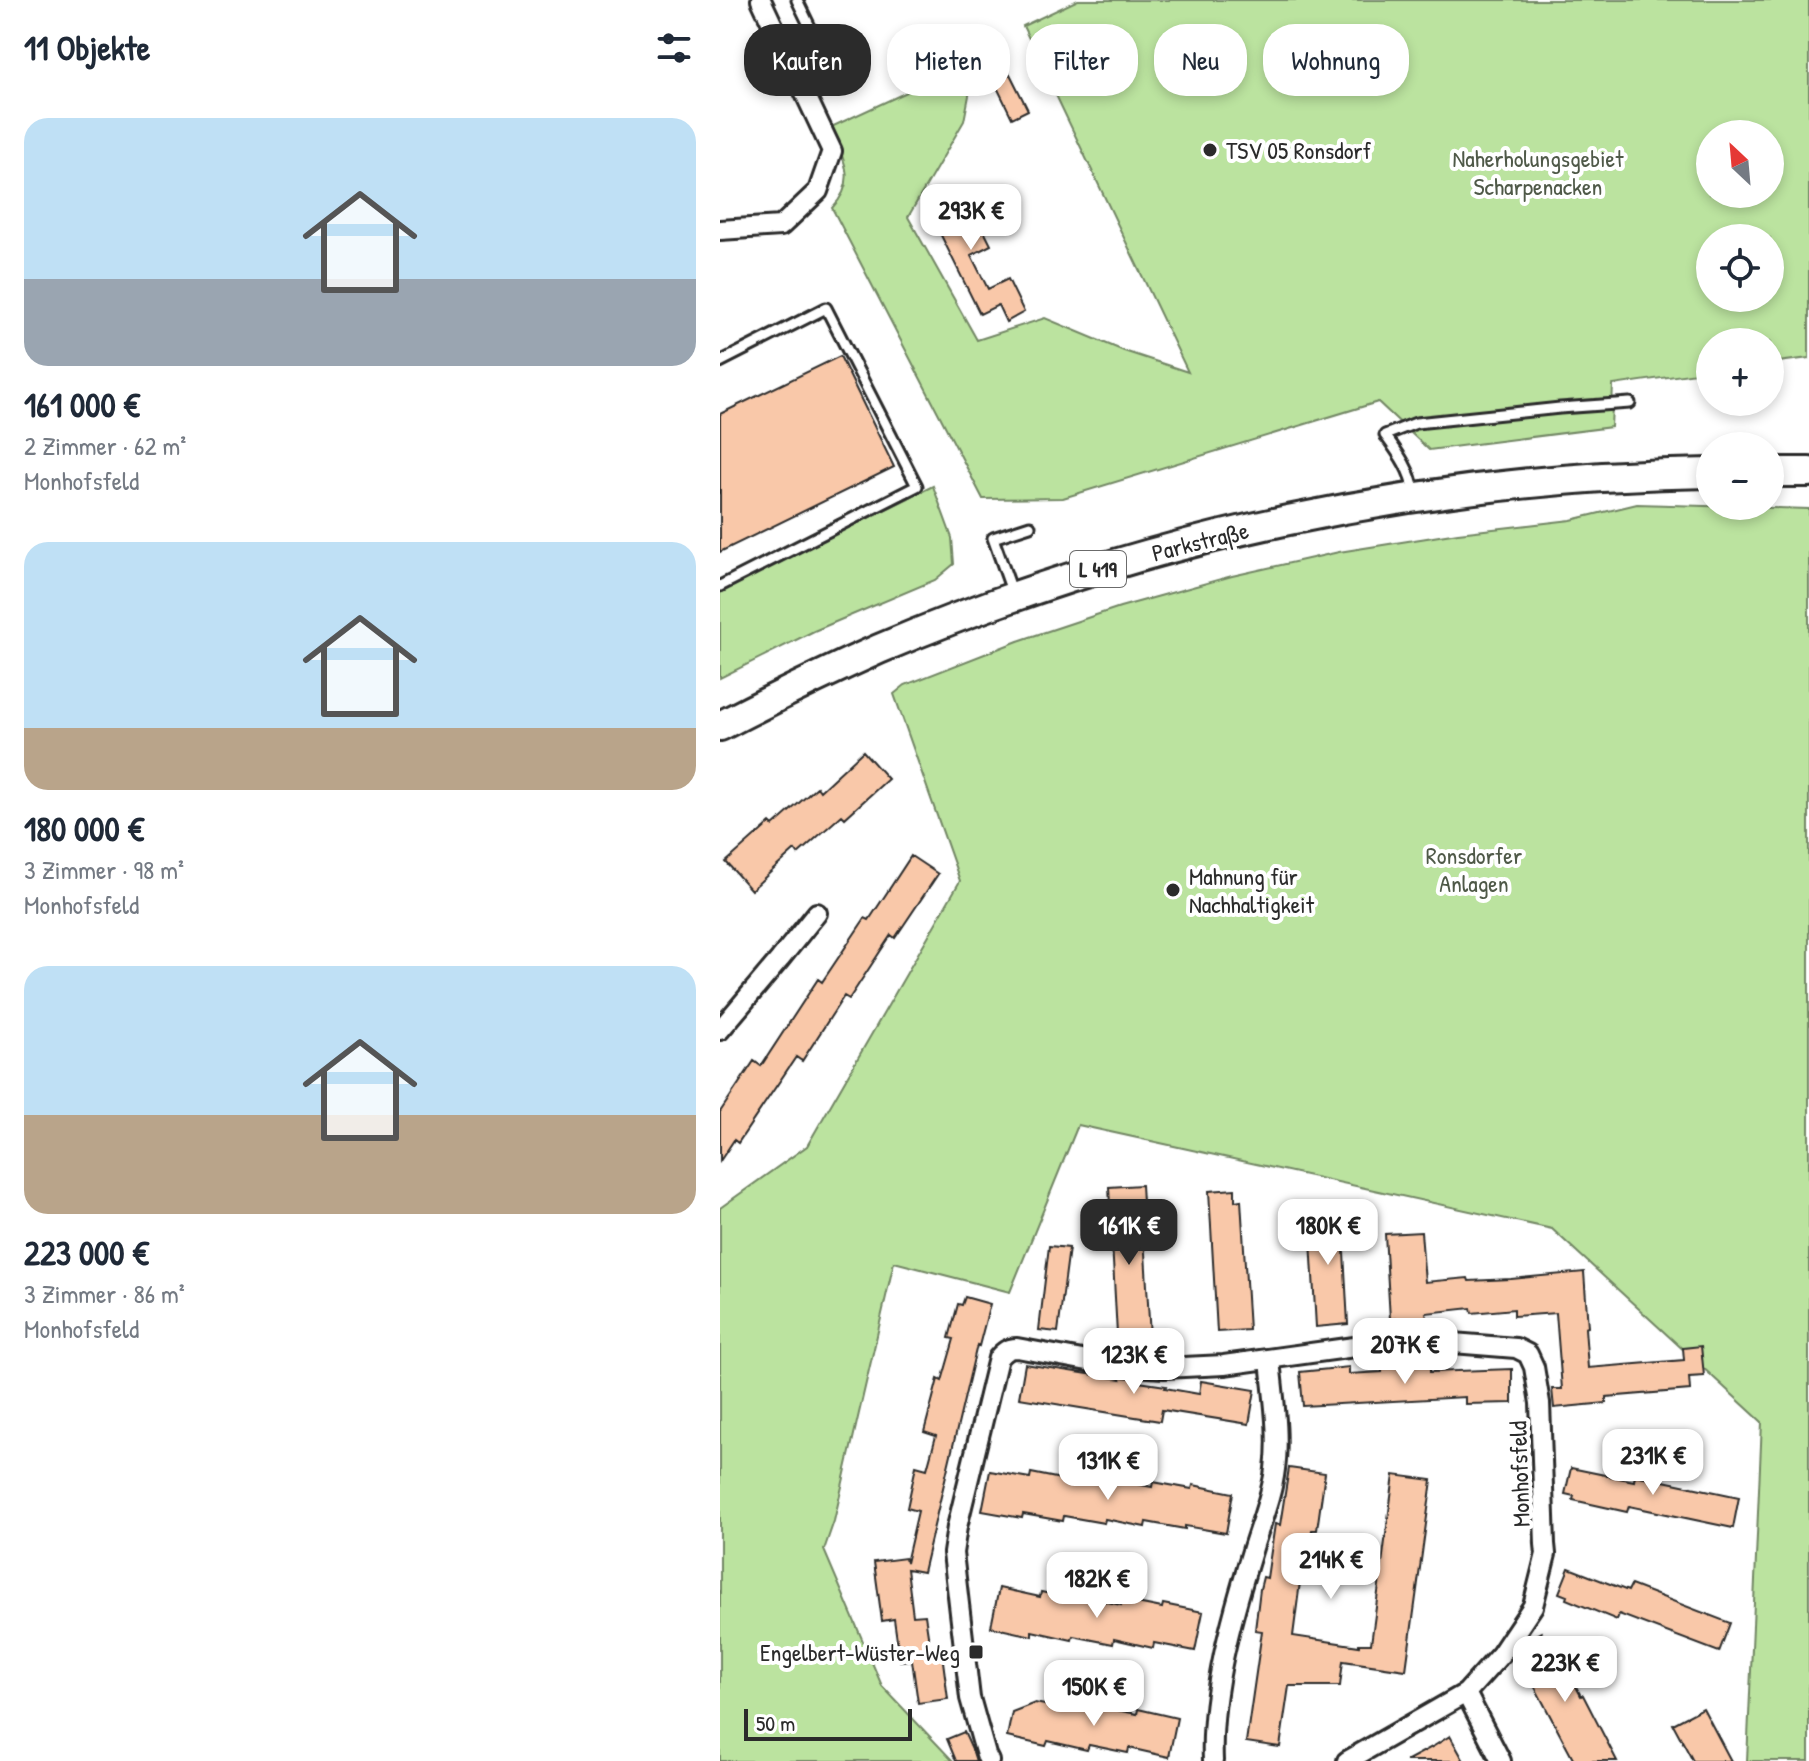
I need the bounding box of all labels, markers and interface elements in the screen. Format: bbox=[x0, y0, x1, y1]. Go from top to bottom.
chip: Kaufen bbox=[744, 24, 871, 96]
chip: Mieten bbox=[887, 24, 1010, 96]
chip: Filter bbox=[1026, 24, 1138, 96]
chip: Neu bbox=[1154, 24, 1247, 96]
chip: Wohnung bbox=[1263, 24, 1409, 96]
text: 11 Objekte bbox=[24, 25, 150, 71]
icon: filters bbox=[652, 26, 696, 70]
north arrow bbox=[1696, 120, 1784, 208]
map controls bbox=[1696, 120, 1784, 520]
place label: TSV 05 Ronsdorf bbox=[1226, 134, 1372, 166]
marker: TSV 05 Ronsdorf bbox=[1201, 141, 1219, 159]
park label: Naherholungsgebiet Scharpenacken bbox=[1453, 142, 1624, 202]
icon: home bbox=[288, 170, 432, 314]
pin: 293K € bbox=[906, 184, 1036, 252]
text: 293K € bbox=[938, 192, 1004, 227]
button: locate bbox=[1696, 224, 1784, 312]
button: + bbox=[1696, 328, 1784, 416]
text: 161 000 € bbox=[24, 382, 140, 428]
text: 2 Zimmer · 62 m² bbox=[24, 428, 186, 463]
button: − bbox=[1696, 432, 1784, 520]
text: Monhofsfeld bbox=[24, 463, 139, 498]
street label: Parkstraße bbox=[1148, 513, 1252, 568]
road number: L 419 bbox=[1070, 551, 1126, 587]
icon: home bbox=[288, 594, 432, 738]
text: 180 000 € bbox=[24, 806, 144, 852]
park label: Ronsdorfer Anlagen bbox=[1426, 839, 1522, 899]
text: 3 Zimmer · 98 m² bbox=[24, 852, 184, 887]
place label: Mahnung für Nachhaltigkeit bbox=[1189, 860, 1315, 920]
marker: Mahnung für Nachhaltigkeit bbox=[1164, 881, 1182, 899]
text: Monhofsfeld bbox=[24, 887, 139, 922]
icon: home bbox=[288, 1018, 432, 1162]
pin: 161K € bbox=[1064, 1199, 1194, 1267]
pin: 180K € bbox=[1263, 1199, 1393, 1267]
text: 161K € bbox=[1098, 1207, 1160, 1242]
text: 180K € bbox=[1296, 1207, 1360, 1242]
text: 223 000 € bbox=[24, 1230, 149, 1276]
text: 3 Zimmer · 86 m² bbox=[24, 1276, 185, 1311]
text: Monhofsfeld bbox=[24, 1311, 139, 1346]
pin: 207K € bbox=[1340, 1318, 1470, 1386]
text: 207K € bbox=[1371, 1326, 1439, 1361]
pin: 123K € bbox=[1069, 1328, 1199, 1396]
text: 123K € bbox=[1101, 1336, 1167, 1371]
street label: Monhofsfeld bbox=[1501, 1420, 1537, 1528]
pin: 231K € bbox=[1588, 1429, 1718, 1497]
pin: 131K € bbox=[1043, 1434, 1173, 1502]
text: 231K € bbox=[1620, 1437, 1686, 1472]
text: 131K € bbox=[1077, 1442, 1139, 1477]
pin: 214K € bbox=[1266, 1533, 1396, 1601]
text: 214K € bbox=[1299, 1541, 1363, 1576]
pin: 182K € bbox=[1032, 1552, 1162, 1620]
text: 182K € bbox=[1065, 1560, 1129, 1595]
place label: Engelbert-Wüster-Weg bbox=[760, 1636, 960, 1668]
pin: 223K € bbox=[1500, 1636, 1630, 1704]
marker: Engelbert-Wüster-Weg bbox=[967, 1643, 985, 1661]
text: 223K € bbox=[1531, 1644, 1599, 1679]
pin: 150K € bbox=[1029, 1660, 1159, 1728]
text: 150K € bbox=[1062, 1668, 1126, 1703]
scale bar bbox=[744, 1705, 912, 1741]
text: 50 m bbox=[756, 1708, 795, 1738]

